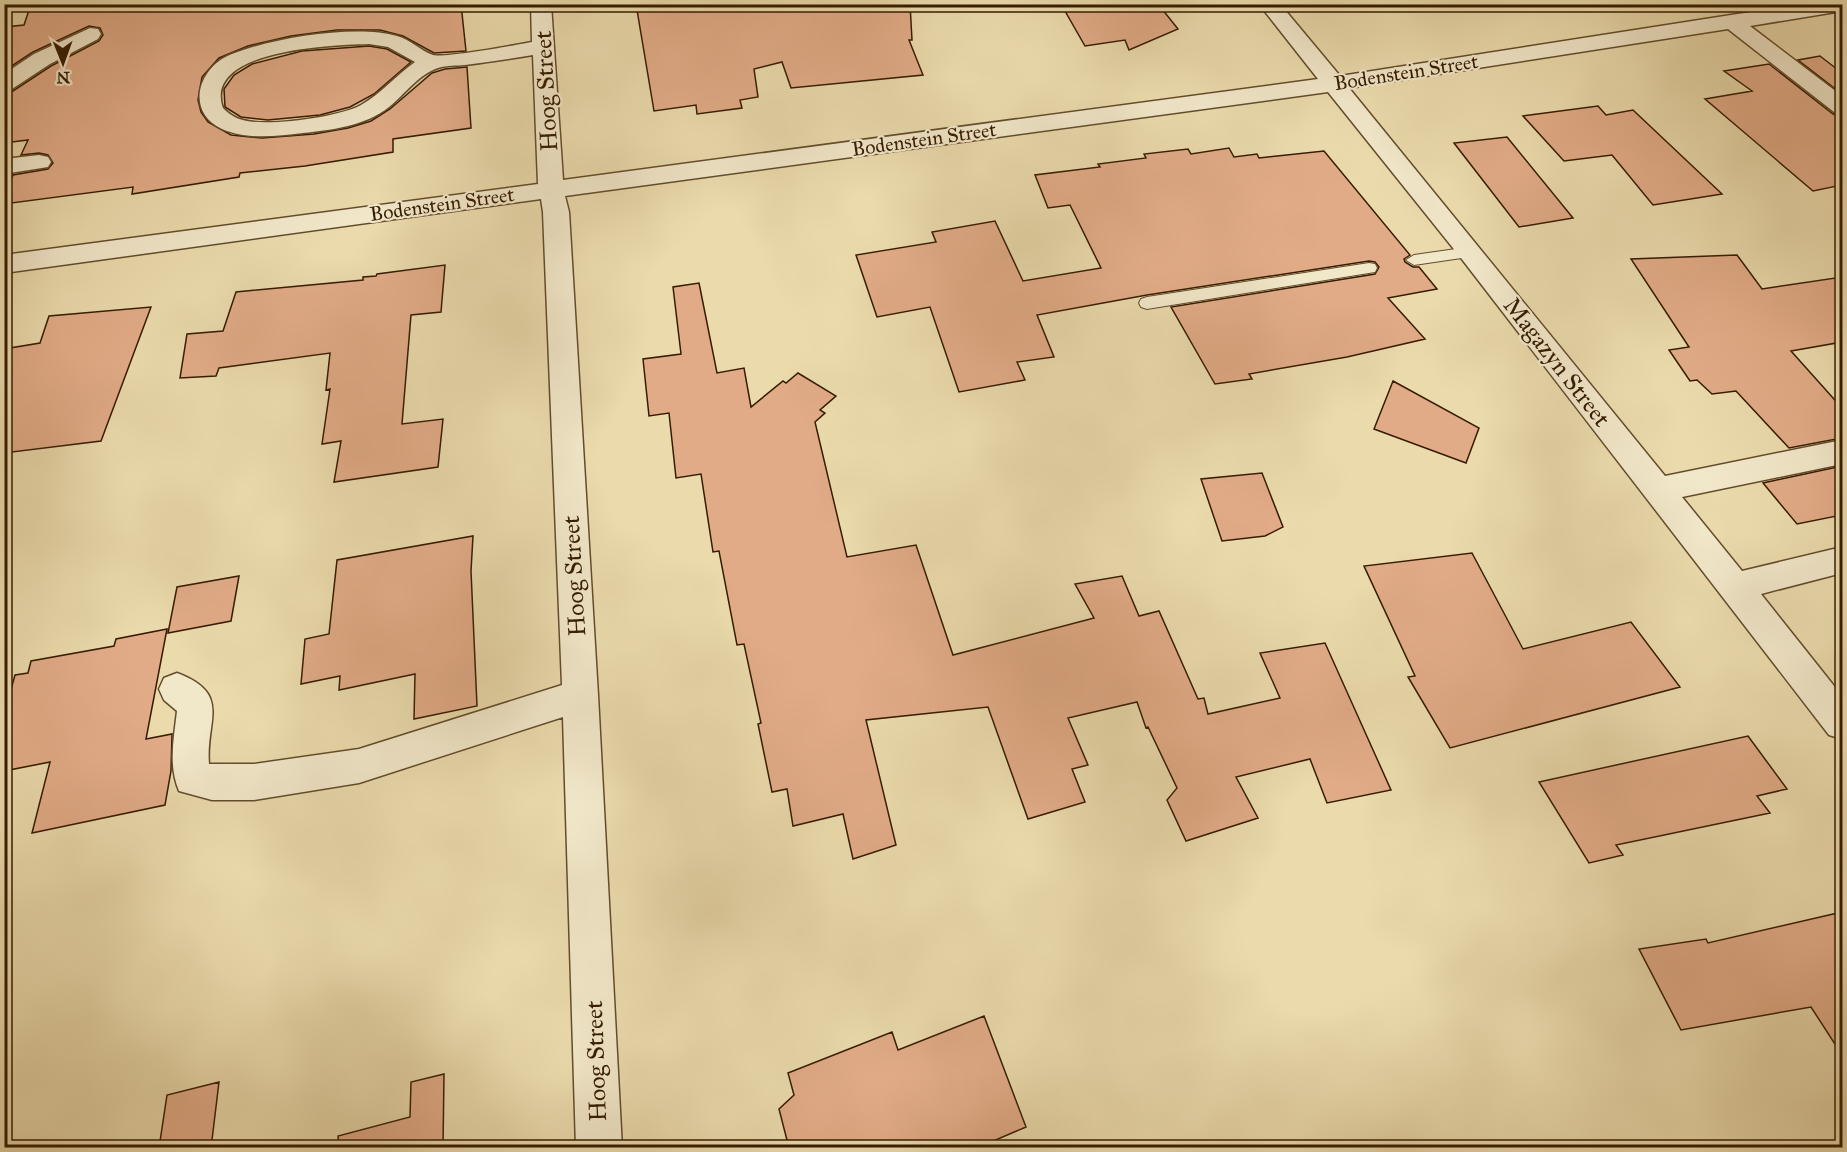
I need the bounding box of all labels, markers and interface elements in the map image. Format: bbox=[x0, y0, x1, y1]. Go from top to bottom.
street label: Hoog Street bbox=[528, 29, 564, 152]
north arrow bbox=[33, 33, 93, 93]
street label: Bodenstein Street bbox=[1332, 49, 1480, 95]
text: N bbox=[56, 68, 70, 87]
street label: Bodenstein Street bbox=[850, 117, 998, 161]
street label: Bodenstein Street bbox=[368, 182, 516, 226]
street label: Magazyn Street bbox=[1497, 291, 1617, 433]
street label: Hoog Street bbox=[556, 514, 592, 637]
street label: Hoog Street bbox=[579, 1000, 613, 1122]

